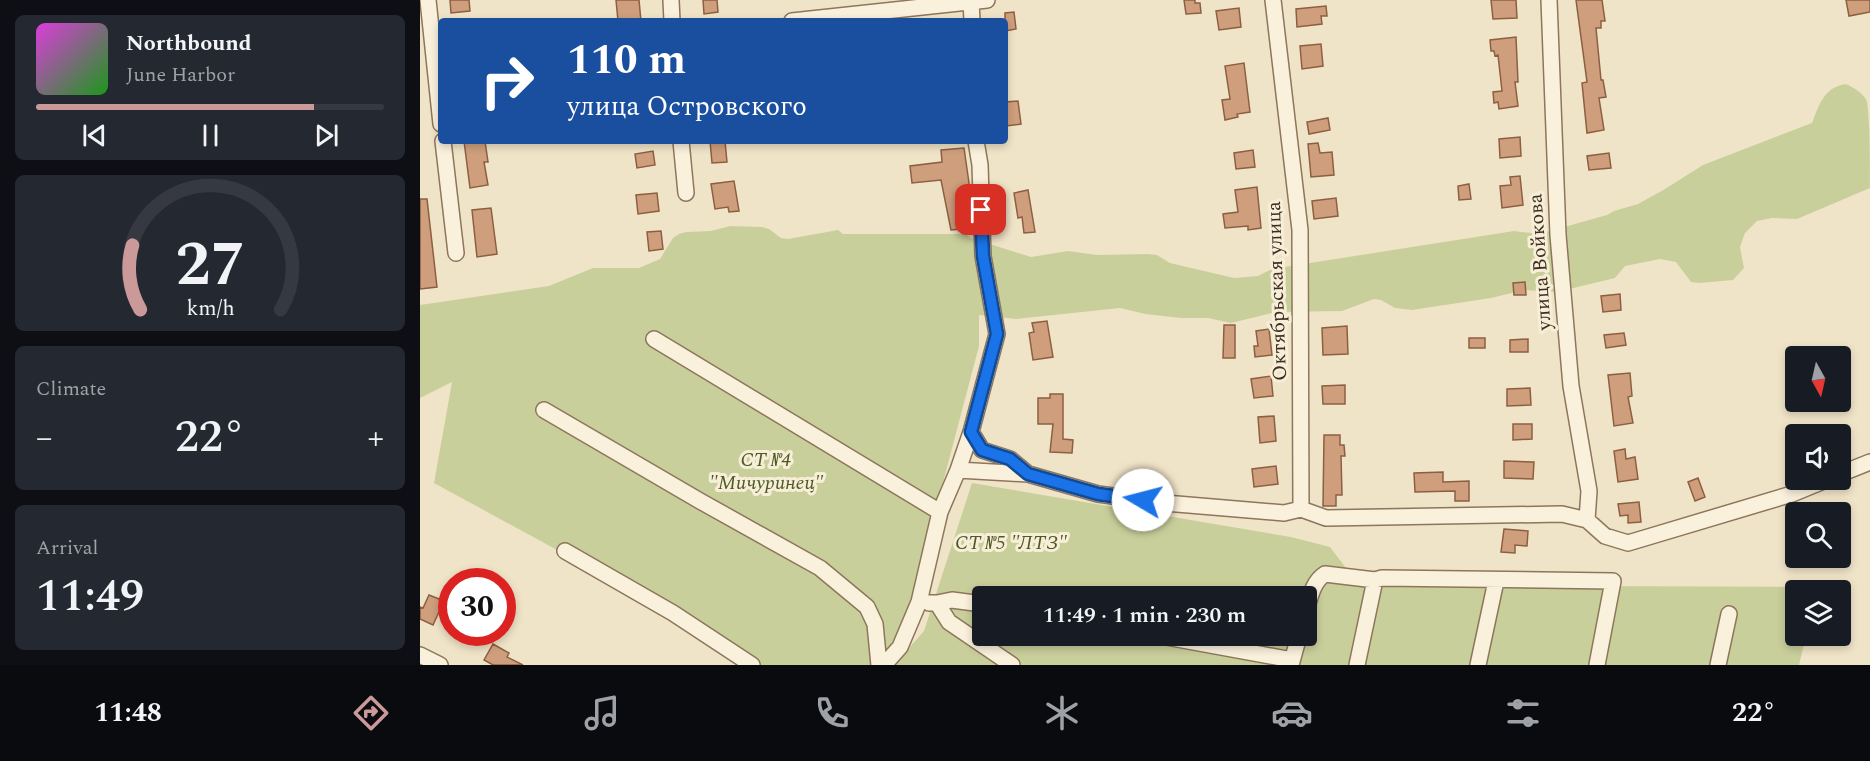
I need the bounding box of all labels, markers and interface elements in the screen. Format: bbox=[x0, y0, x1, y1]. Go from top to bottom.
text: Northbound bbox=[126, 27, 252, 60]
text: 110 m bbox=[567, 29, 686, 92]
icon: right bbox=[468, 42, 546, 120]
text: June Harbor bbox=[126, 60, 235, 90]
text: улица Островского bbox=[567, 86, 807, 128]
icon: previous bbox=[78, 119, 111, 152]
icon: pause bbox=[194, 119, 227, 152]
icon: next bbox=[310, 119, 343, 152]
pin bbox=[955, 184, 1006, 235]
street label: улица Войкова bbox=[1520, 192, 1560, 332]
icon: arrive bbox=[964, 193, 997, 226]
street label: Октябрьская улица bbox=[1259, 200, 1295, 381]
text: 27 bbox=[175, 218, 245, 313]
text: km/h bbox=[186, 292, 234, 325]
north arrow bbox=[1785, 346, 1851, 412]
map controls bbox=[1785, 346, 1851, 646]
text: Climate bbox=[36, 374, 106, 404]
text: 22° bbox=[175, 403, 245, 472]
text: − bbox=[36, 413, 53, 463]
text: + bbox=[368, 413, 384, 463]
button: sound bbox=[1785, 424, 1851, 490]
park label: СТ №4 "Мичуринец" bbox=[709, 445, 823, 498]
position arrow bbox=[1111, 468, 1175, 532]
button: search bbox=[1785, 502, 1851, 568]
park label: СТ №5 "ЛТЗ" bbox=[955, 528, 1067, 558]
text: Arrival bbox=[36, 533, 98, 563]
text: 11:49 bbox=[36, 562, 144, 631]
speed limit sign: 30 bbox=[438, 568, 516, 646]
button: layers bbox=[1785, 580, 1851, 646]
text: 11:49 · 1 min · 230 m bbox=[1043, 599, 1246, 632]
text: 11:48 bbox=[94, 692, 162, 734]
icon: directions bbox=[350, 692, 392, 734]
icon: music bbox=[581, 692, 623, 734]
icon: phone bbox=[811, 692, 853, 734]
icon: climate bbox=[1041, 692, 1083, 734]
icon: car bbox=[1271, 692, 1313, 734]
icon: filters bbox=[1502, 692, 1544, 734]
text: 22° bbox=[1732, 692, 1776, 734]

